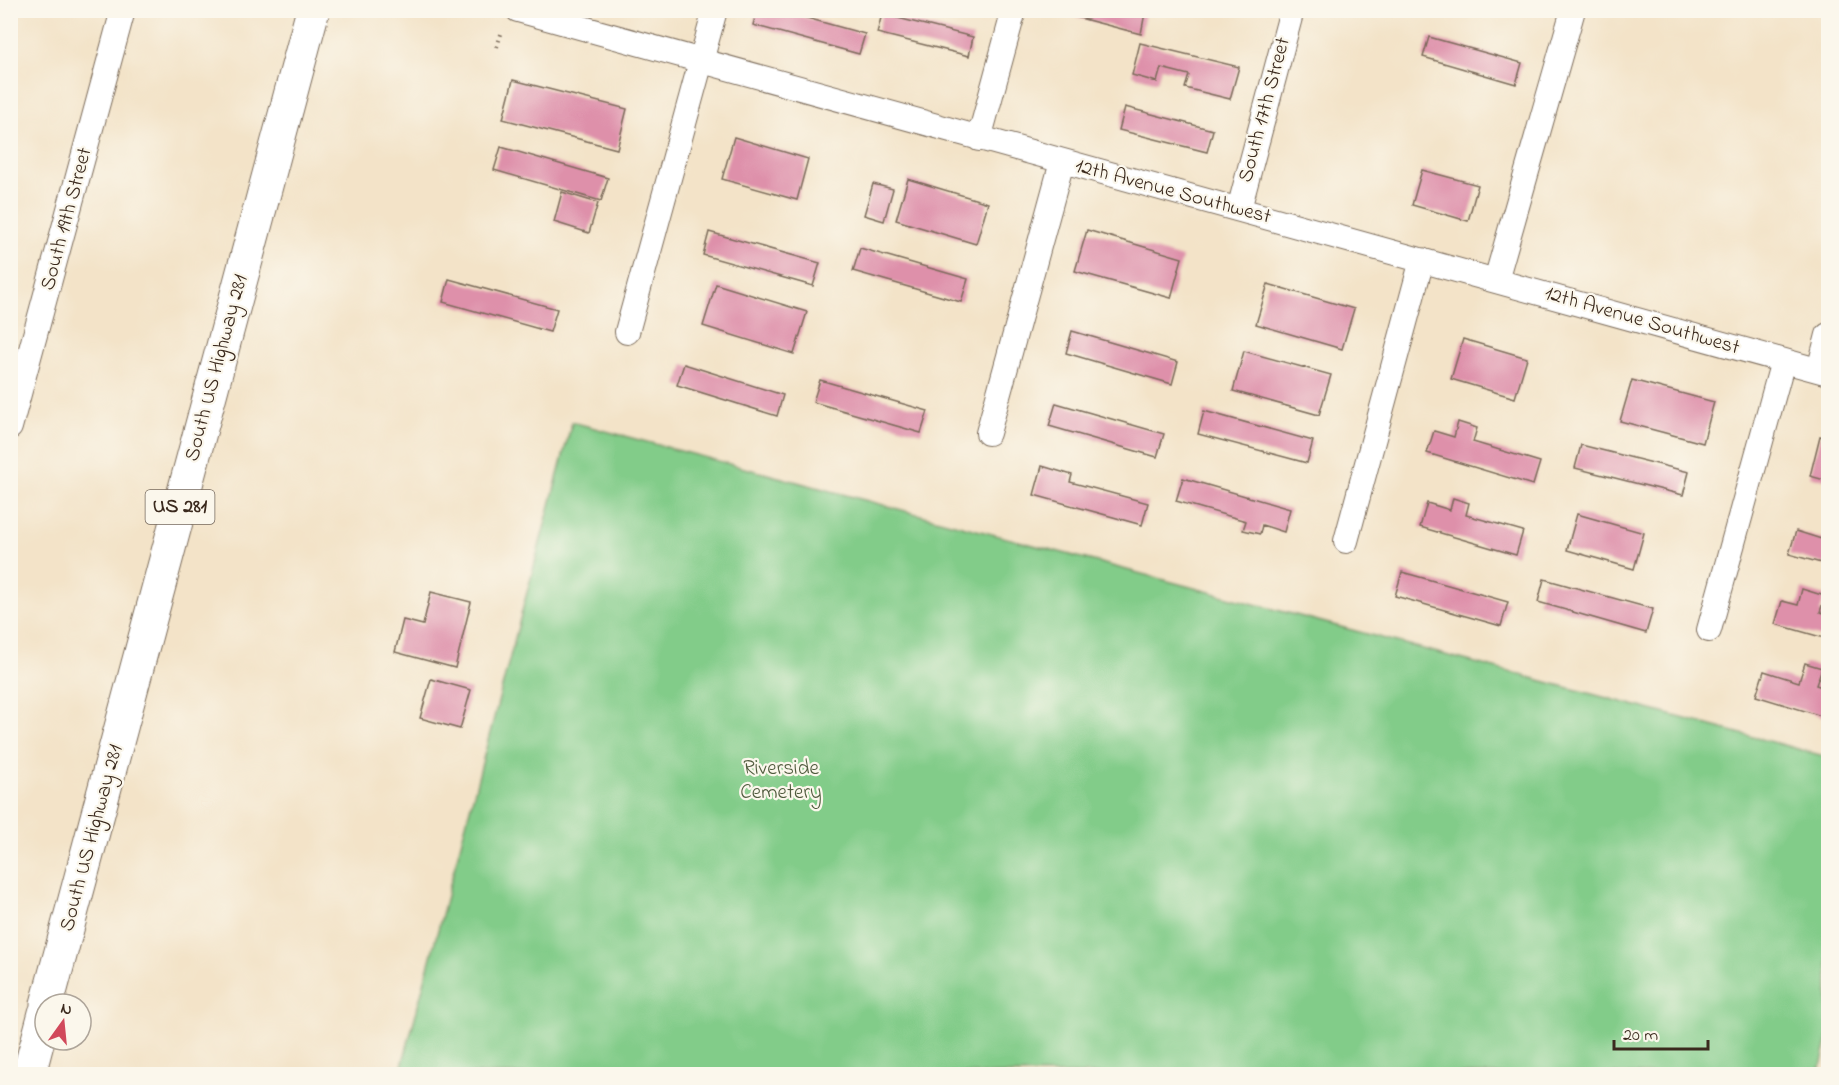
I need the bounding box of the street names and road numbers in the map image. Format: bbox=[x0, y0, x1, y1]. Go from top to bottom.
street label: South 17th Street bbox=[1231, 34, 1299, 186]
street label: South 19th Street bbox=[34, 144, 100, 294]
street label: 12th Avenue Southwest bbox=[1072, 151, 1274, 233]
street label: South US Highway 281 bbox=[178, 271, 258, 465]
street label: 12th Avenue Southwest bbox=[1541, 279, 1743, 363]
road number: US 281 bbox=[146, 490, 214, 524]
street label: South US Highway 281 bbox=[53, 741, 133, 935]

